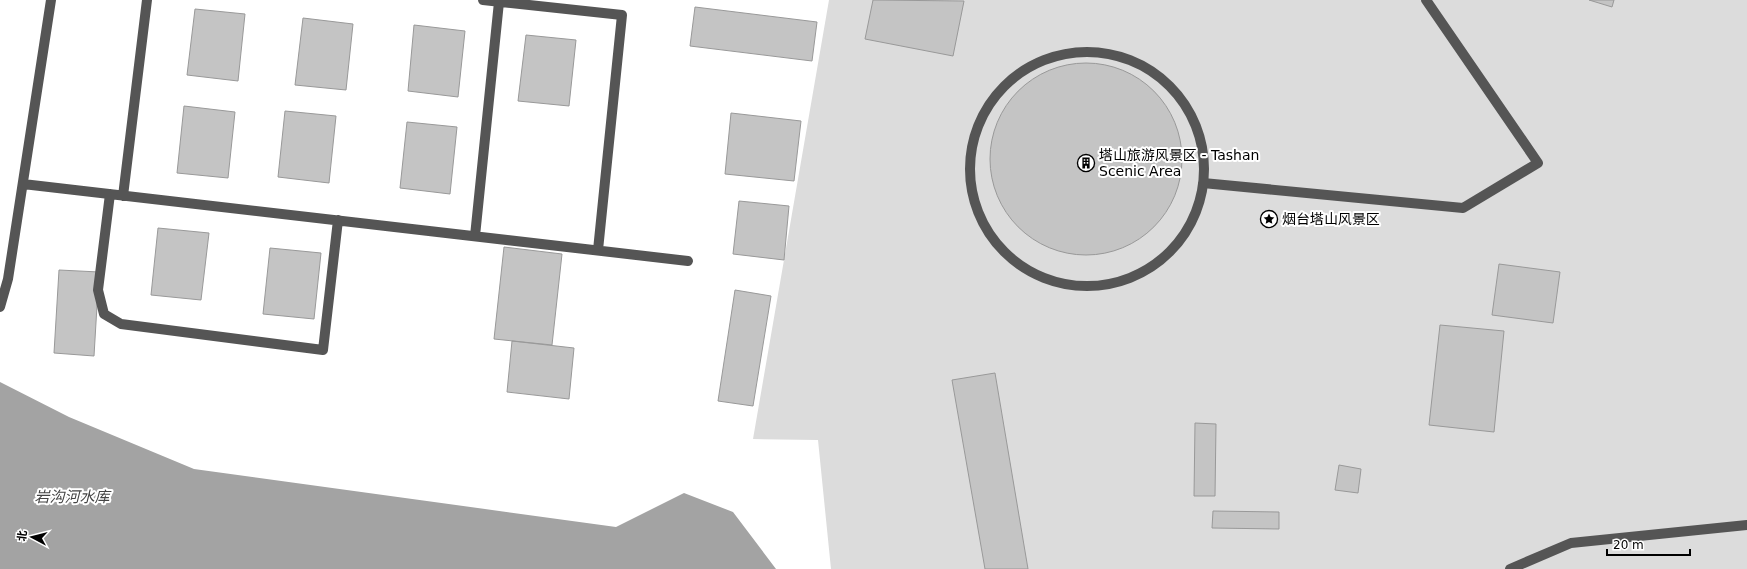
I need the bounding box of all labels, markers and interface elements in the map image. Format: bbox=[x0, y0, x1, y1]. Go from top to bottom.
place label: 塔山旅游风景区 - Tashan Scenic Area bbox=[1099, 147, 1259, 179]
building icon: 塔山旅游风景区 - Tashan Scenic Area bbox=[1076, 153, 1096, 173]
place icon: 烟台塔山风景区 bbox=[1259, 209, 1279, 229]
place label: 烟台塔山风景区 bbox=[1282, 211, 1380, 227]
water label: 岩沟河水库 bbox=[34, 488, 112, 506]
north arrow bbox=[12, 517, 52, 557]
text: 北 bbox=[15, 530, 30, 542]
scale bar bbox=[1607, 531, 1690, 557]
text: 20 m bbox=[1613, 538, 1644, 552]

